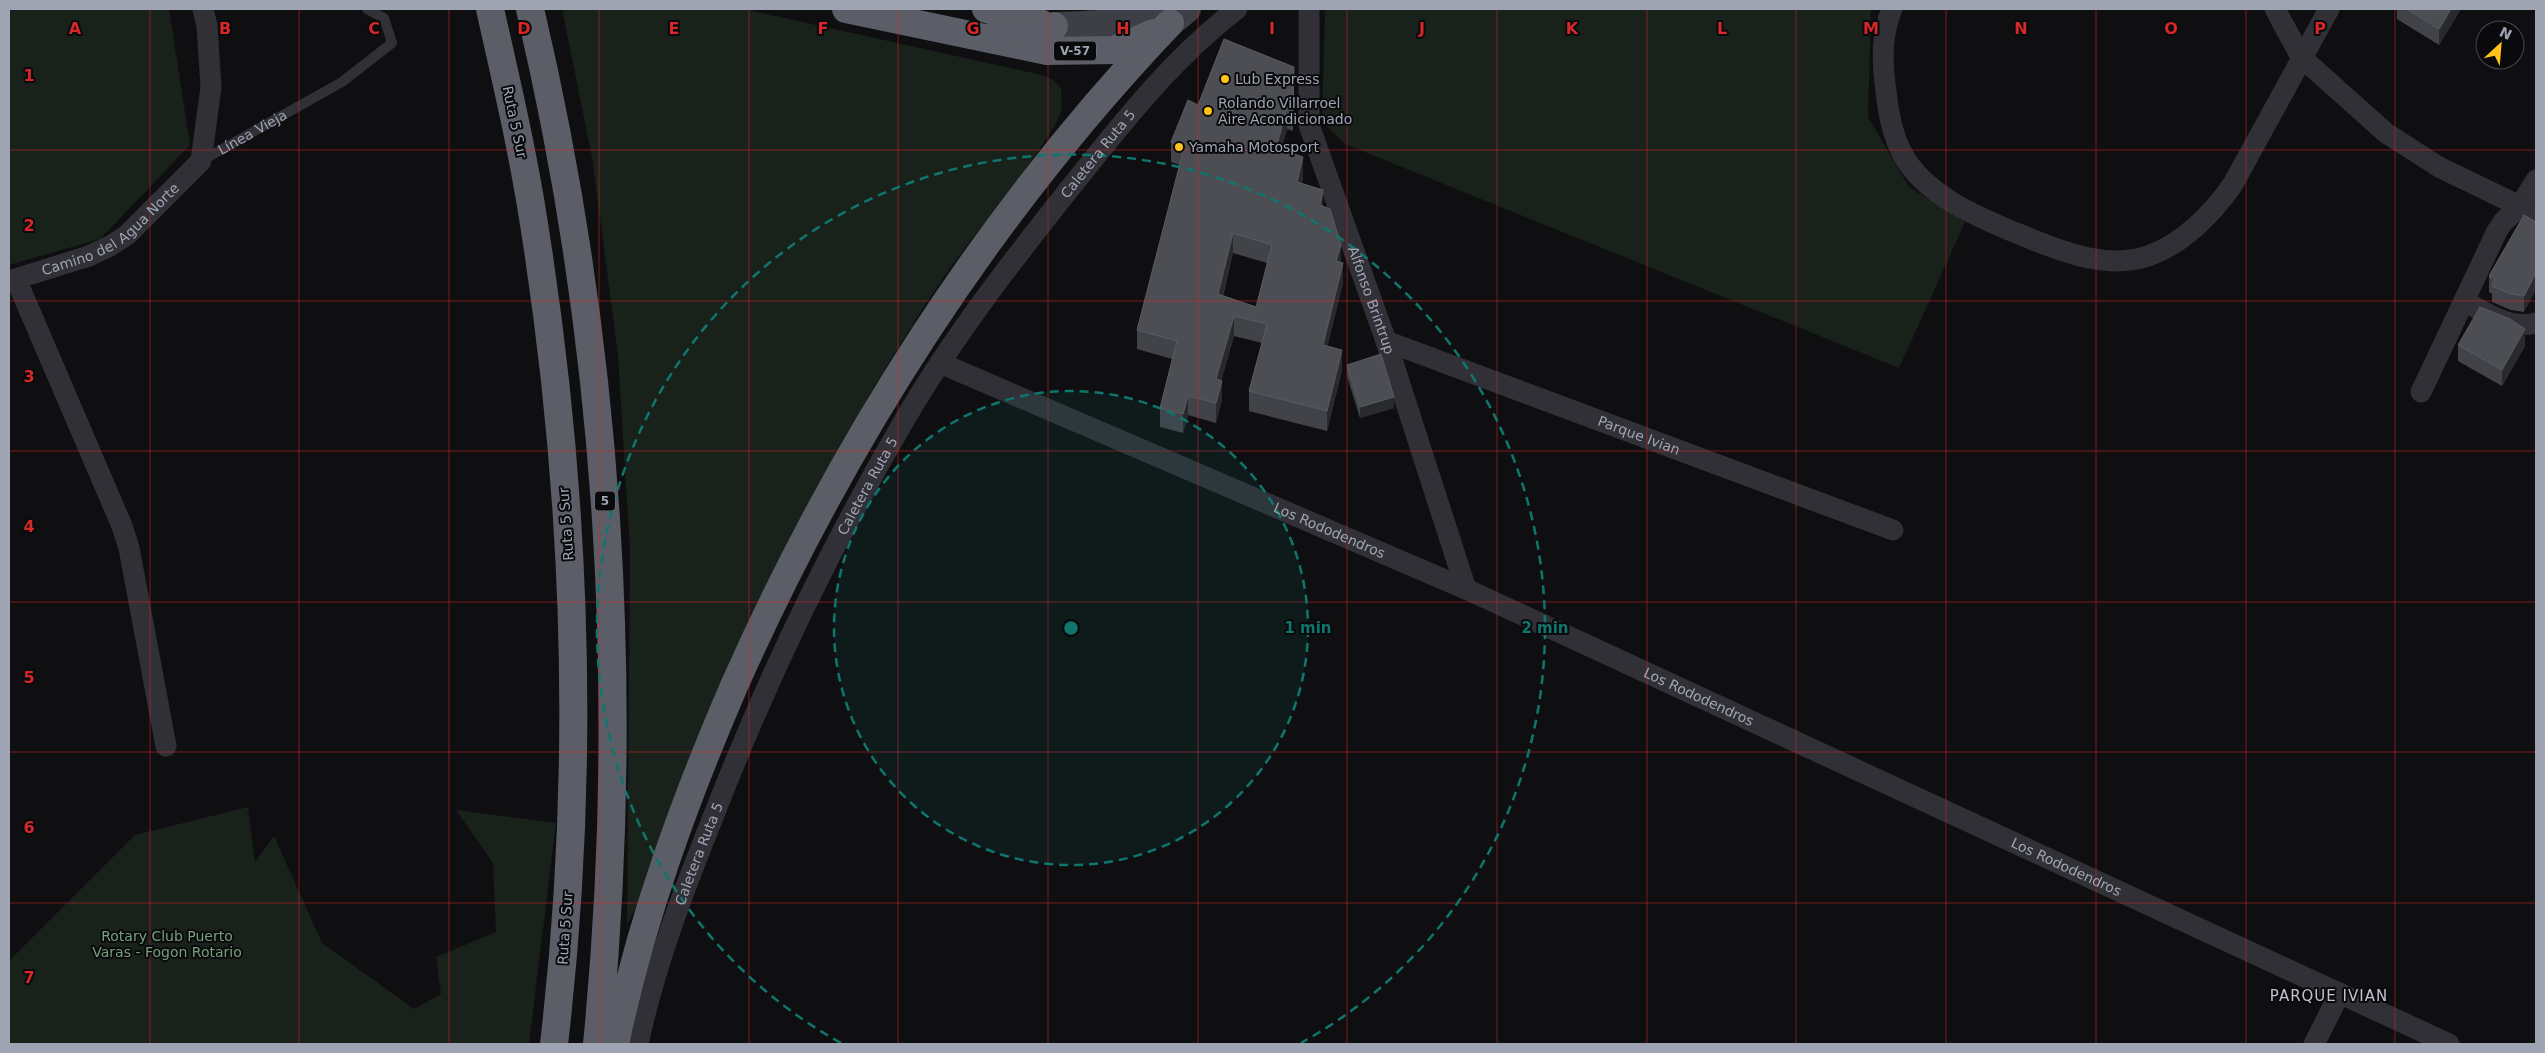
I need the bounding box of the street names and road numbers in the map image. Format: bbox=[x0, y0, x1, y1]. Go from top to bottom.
road number: V-57 bbox=[1054, 41, 1096, 60]
street label: Ruta 5 Sur bbox=[500, 84, 531, 160]
street label: Línea Vieja bbox=[215, 106, 290, 158]
street label: Caletera Ruta 5 bbox=[1057, 106, 1139, 201]
street label: Camino del Agua Norte bbox=[40, 180, 182, 278]
street label: Alfonso Brintrup bbox=[1345, 244, 1398, 356]
street label: Parque Ivian bbox=[1596, 413, 1682, 458]
street label: Caletera Ruta 5 bbox=[834, 434, 901, 538]
street label: Ruta 5 Sur bbox=[555, 487, 577, 561]
road number: 5 bbox=[595, 492, 615, 511]
street label: Los Rododendros bbox=[1271, 499, 1388, 561]
street label: Los Rododendros bbox=[1641, 664, 1756, 729]
street label: Caletera Ruta 5 bbox=[672, 800, 726, 908]
street label: Los Rododendros bbox=[2009, 834, 2124, 899]
street label: Ruta 5 Sur bbox=[554, 891, 576, 965]

